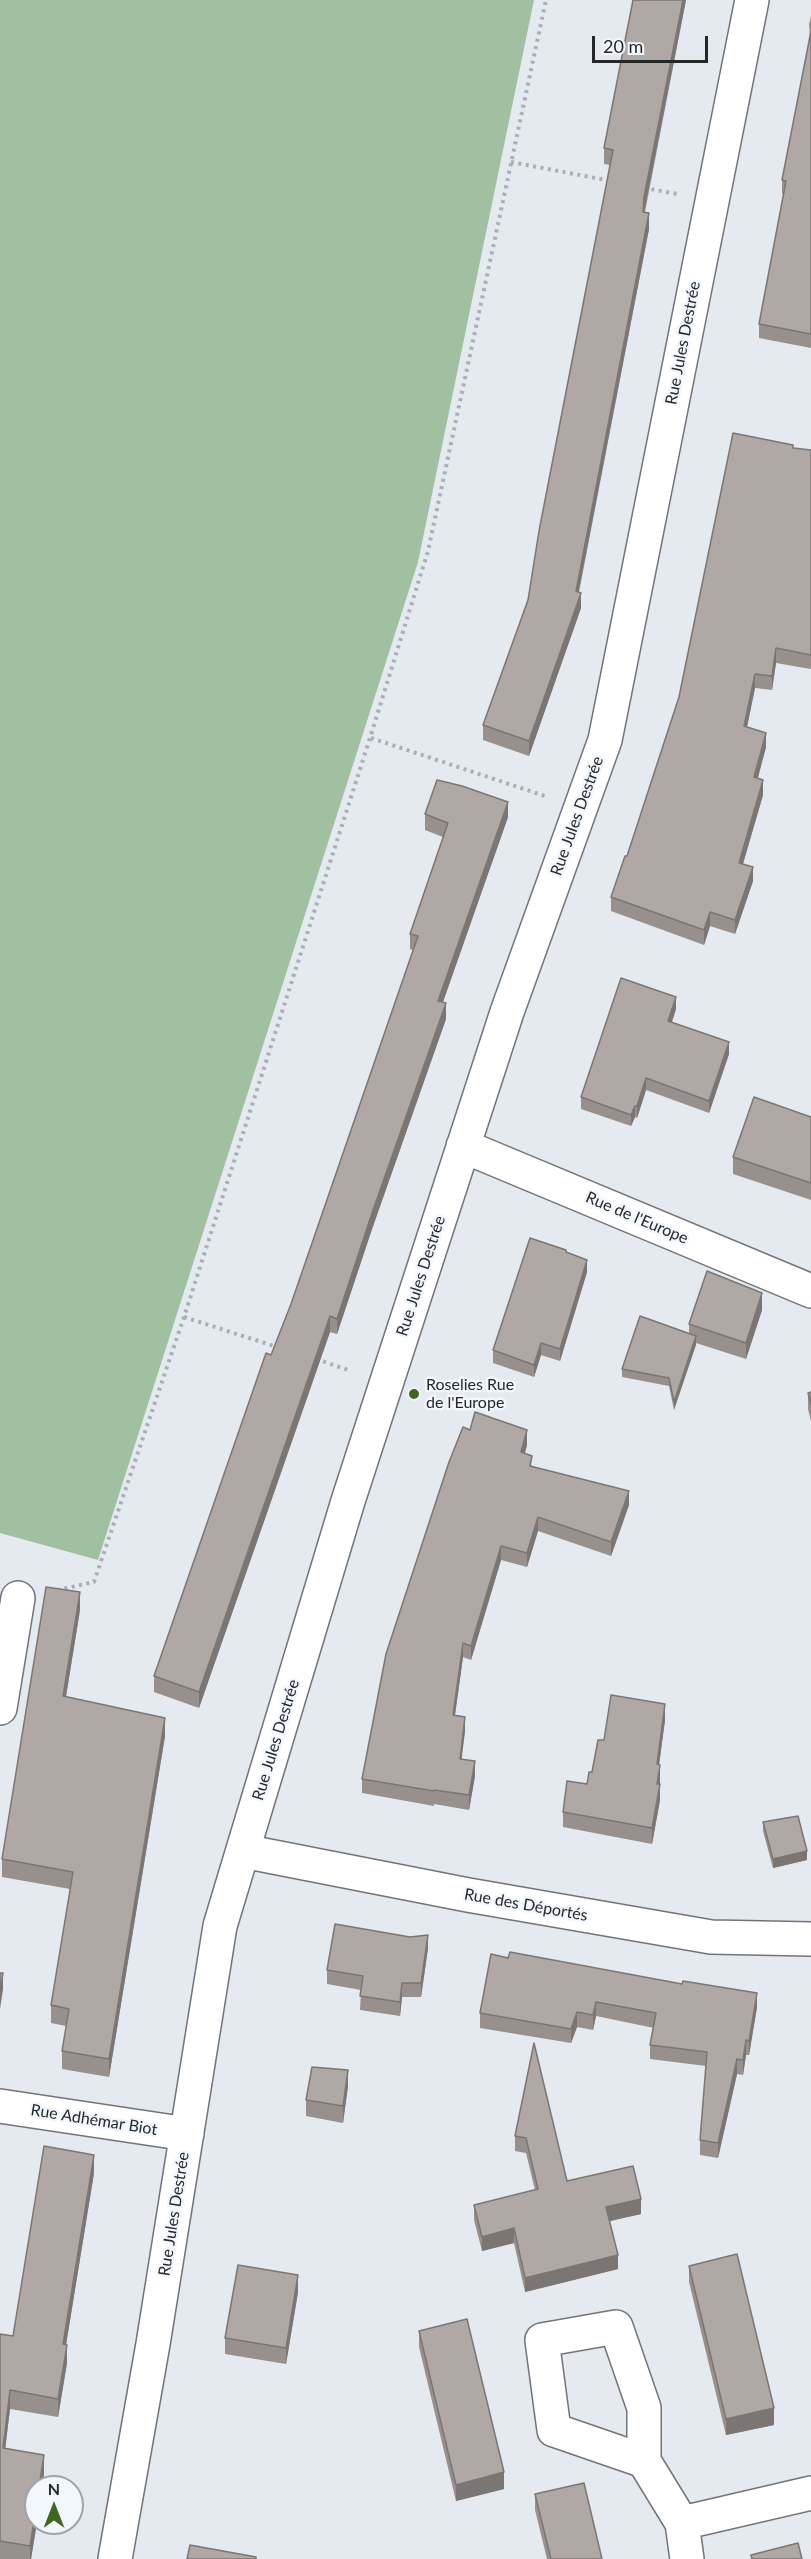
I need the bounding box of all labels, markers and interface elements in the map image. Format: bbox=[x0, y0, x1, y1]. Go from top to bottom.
scale bar bbox=[595, 24, 710, 62]
text: 20 m bbox=[603, 35, 643, 57]
street label: Rue Jules Destrée bbox=[662, 280, 704, 406]
street label: Rue Jules Destrée bbox=[547, 754, 607, 878]
street label: Rue de l'Europe bbox=[583, 1188, 691, 1248]
street label: Rue Jules Destrée bbox=[392, 1213, 450, 1339]
place label: Roselies Rue de l'Europe bbox=[426, 1375, 514, 1413]
marker: Roselies Rue de l'Europe bbox=[407, 1387, 421, 1401]
street label: Rue Jules Destrée bbox=[248, 1677, 304, 1803]
street label: Rue des Déportés bbox=[463, 1885, 589, 1925]
street label: Rue Adhémar Biot bbox=[29, 2101, 159, 2139]
street label: Rue Jules Destrée bbox=[155, 2151, 193, 2277]
north arrow bbox=[24, 2475, 84, 2535]
text: N bbox=[48, 2479, 60, 2498]

